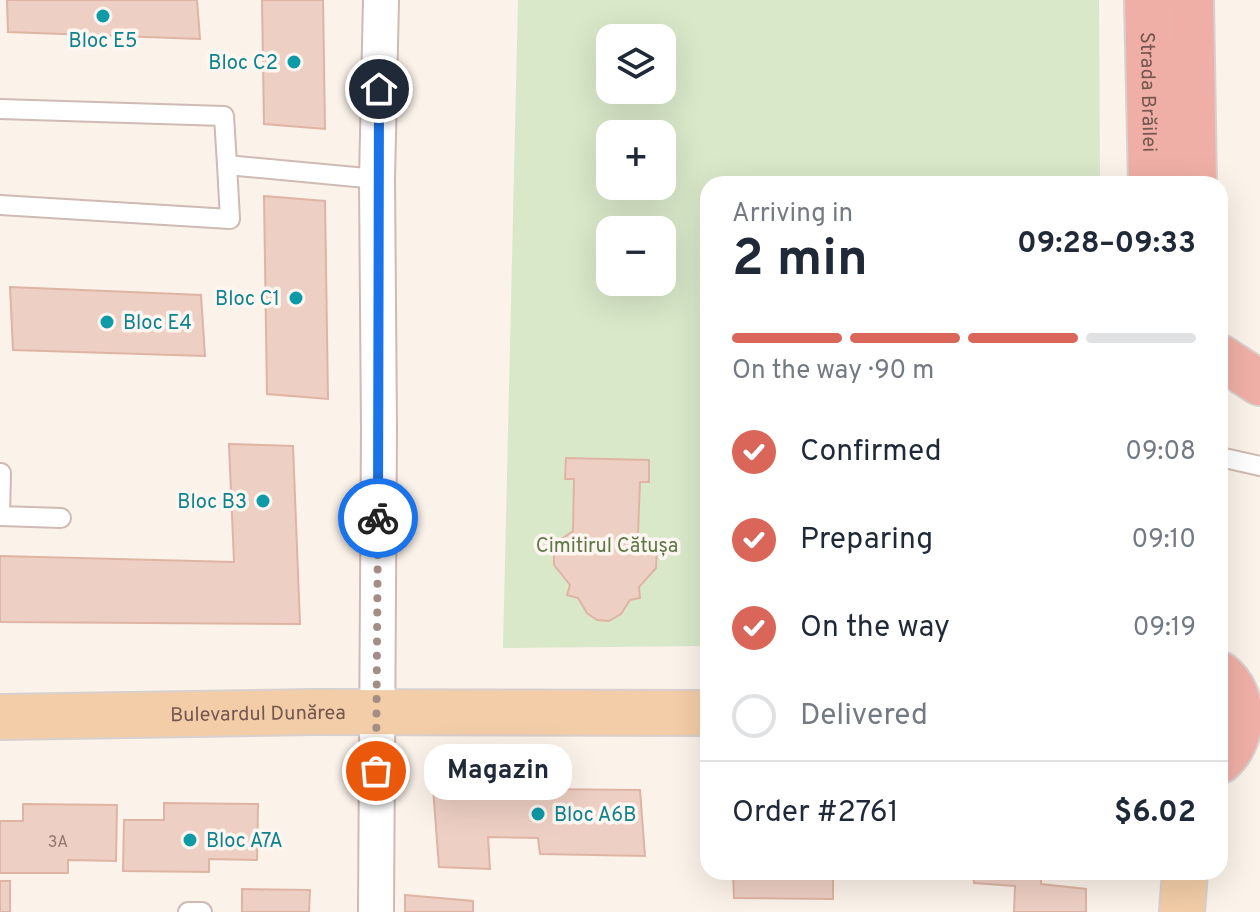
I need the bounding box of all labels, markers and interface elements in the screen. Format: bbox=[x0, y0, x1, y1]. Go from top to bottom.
marker: Bloc E5 bbox=[94, 7, 112, 25]
map controls bbox=[596, 24, 676, 296]
button: layers bbox=[596, 24, 676, 104]
place label: Bloc E5 bbox=[69, 29, 137, 55]
street label: Strada Brăilei bbox=[1133, 31, 1161, 153]
place label: Bloc C2 bbox=[208, 51, 278, 77]
marker: Bloc C2 bbox=[285, 53, 303, 71]
pin bbox=[345, 55, 413, 123]
icon: home bbox=[357, 67, 401, 111]
button: + bbox=[596, 120, 676, 200]
text: Arriving in bbox=[732, 198, 853, 231]
button: − bbox=[596, 216, 676, 296]
text: 09:28–09:33 bbox=[1017, 226, 1196, 263]
text: 2 min bbox=[732, 228, 868, 294]
place label: Bloc C1 bbox=[215, 287, 280, 313]
marker: Bloc C1 bbox=[287, 289, 305, 307]
place label: Bloc E4 bbox=[123, 311, 192, 337]
marker: Bloc E4 bbox=[98, 313, 116, 331]
text: On the way · 90 m bbox=[732, 355, 934, 388]
icon: check bbox=[732, 430, 776, 474]
text: Confirmed bbox=[800, 434, 942, 471]
text: 09:08 bbox=[1125, 436, 1196, 469]
courier bbox=[338, 478, 418, 558]
place label: Bloc B3 bbox=[177, 490, 247, 516]
marker: Bloc B3 bbox=[254, 492, 272, 510]
icon: bike bbox=[356, 496, 400, 540]
icon: check bbox=[732, 518, 776, 562]
text: Preparing bbox=[800, 522, 933, 559]
text: 09:10 bbox=[1132, 524, 1196, 557]
park label: Cimitirul Cătușa bbox=[536, 534, 678, 560]
icon: check bbox=[732, 606, 776, 650]
text: On the way bbox=[800, 610, 950, 647]
text: 09:19 bbox=[1133, 612, 1196, 645]
text: Delivered bbox=[800, 698, 928, 735]
street label: Bulevardul Dunărea bbox=[170, 701, 346, 729]
pin bbox=[342, 737, 410, 805]
callout: Magazin bbox=[424, 743, 572, 799]
icon: bag bbox=[354, 749, 398, 793]
text: Magazin bbox=[447, 755, 549, 788]
text: Order #2761 bbox=[732, 795, 899, 832]
text: $6.02 bbox=[1114, 795, 1196, 832]
place label: Bloc A6B bbox=[554, 803, 636, 829]
marker: Bloc A6B bbox=[529, 805, 547, 823]
place label: Bloc A7A bbox=[206, 829, 283, 855]
marker: Bloc A7A bbox=[181, 831, 199, 849]
house number: 3A bbox=[48, 833, 68, 853]

